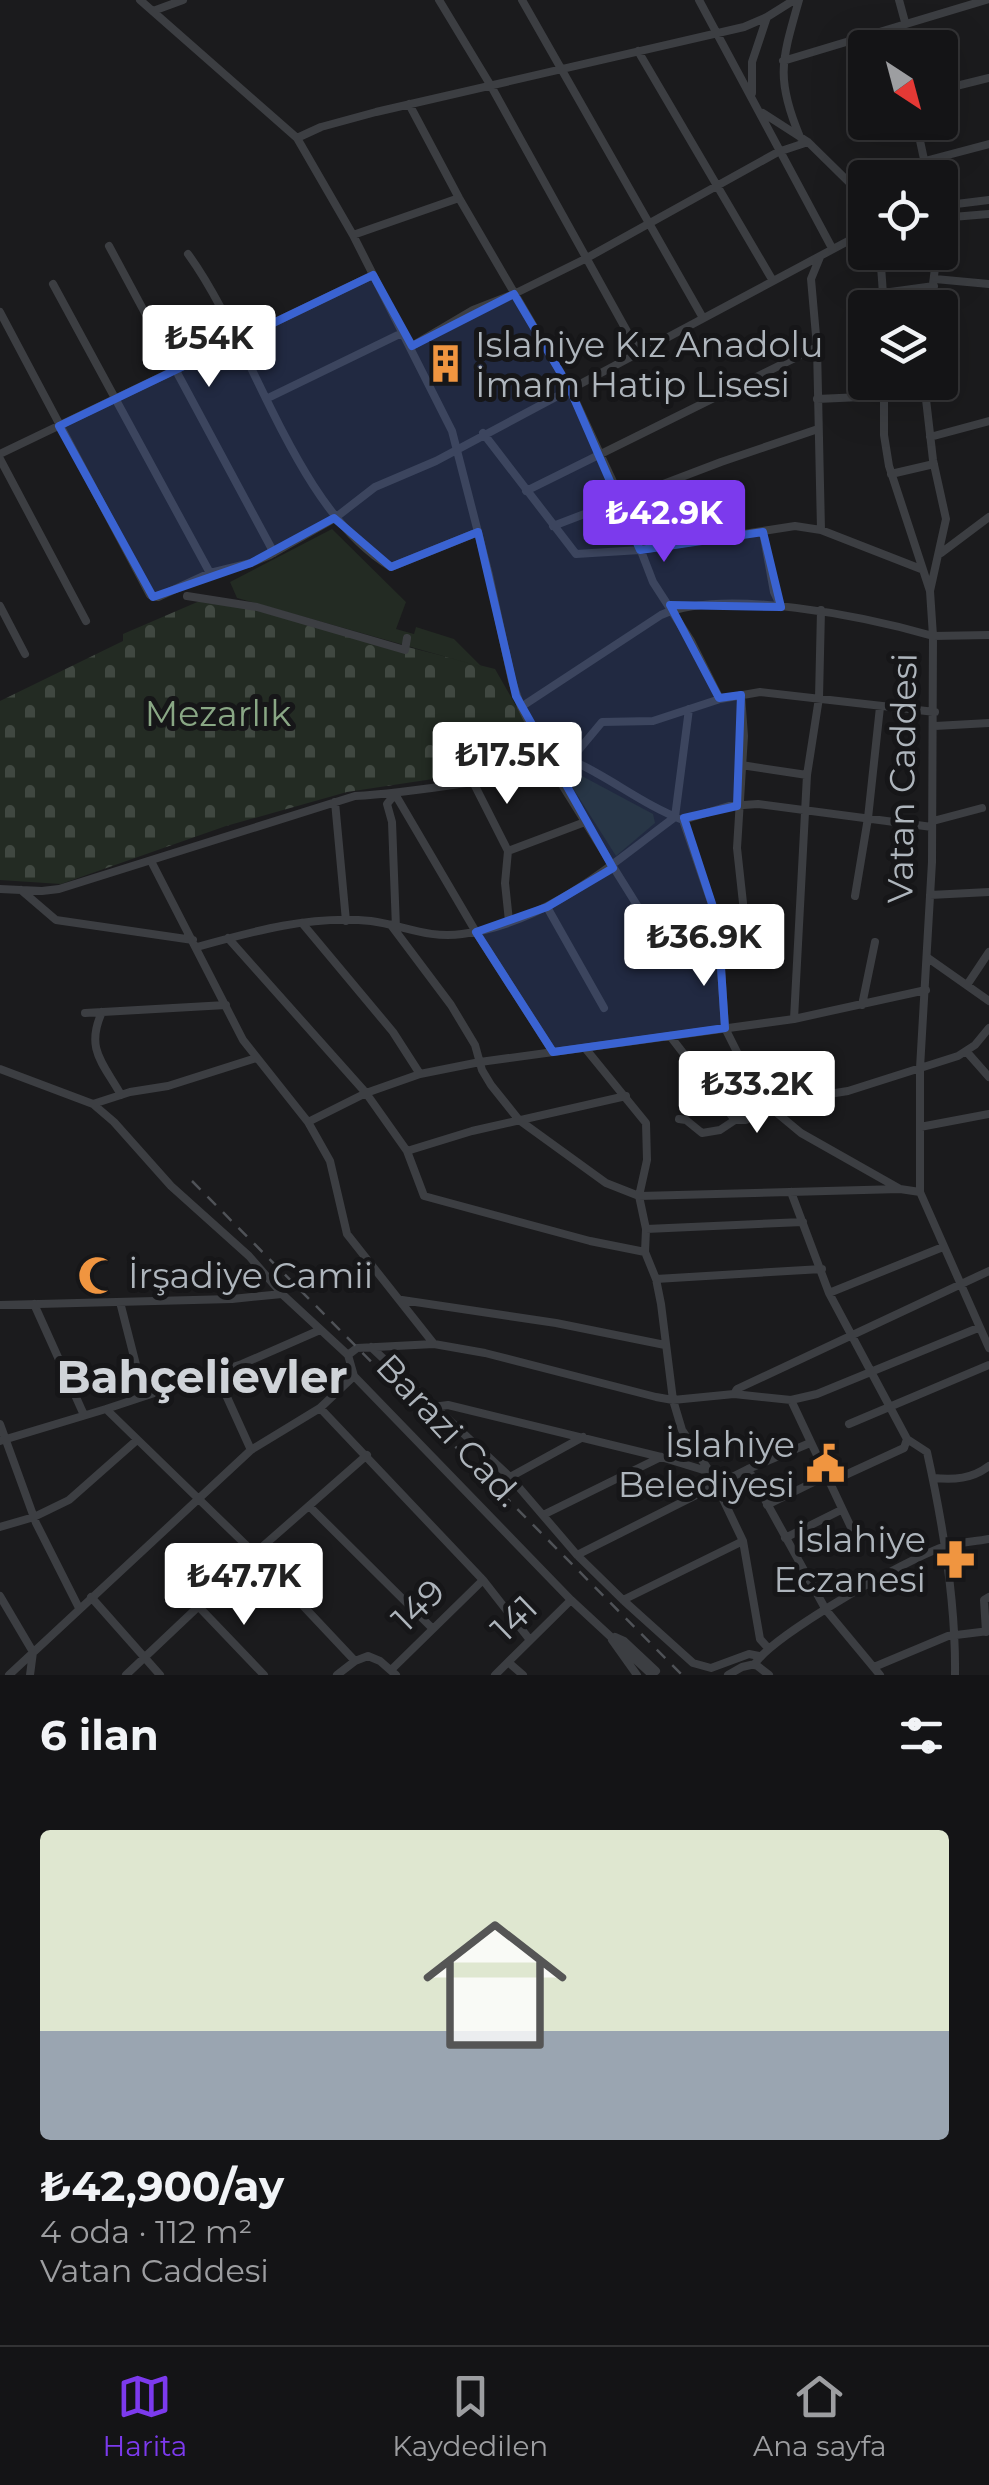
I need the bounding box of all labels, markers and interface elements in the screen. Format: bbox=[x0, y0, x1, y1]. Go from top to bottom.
north arrow bbox=[848, 30, 958, 140]
map controls bbox=[848, 30, 958, 400]
button: locate bbox=[848, 160, 958, 270]
button: layers bbox=[848, 290, 958, 400]
pin: ₺54K bbox=[150, 305, 268, 390]
text: ₺54K bbox=[165, 318, 253, 357]
place label: Islahiye Kız Anadolu İmam Hatip Lisesi bbox=[475, 323, 823, 406]
building icon: Islahiye Kız Anadolu İmam Hatip Lisesi bbox=[424, 343, 466, 385]
pin: ₺42.9K bbox=[583, 480, 745, 565]
text: ₺42.9K bbox=[605, 493, 723, 532]
street label: Vatan Caddesi bbox=[878, 652, 926, 904]
park label: Mezarlık bbox=[145, 692, 291, 735]
pin: ₺17.5K bbox=[426, 722, 588, 807]
text: ₺17.5K bbox=[455, 735, 559, 774]
pin: ₺36.9K bbox=[623, 904, 785, 989]
text: ₺36.9K bbox=[646, 917, 762, 956]
pin: ₺33.2K bbox=[676, 1051, 838, 1136]
text: ₺33.2K bbox=[701, 1064, 813, 1103]
mosque icon: İrşadiye Camii bbox=[77, 1254, 119, 1296]
place label: İrşadiye Camii bbox=[128, 1254, 373, 1297]
street label: Barazi Cad. bbox=[367, 1345, 531, 1515]
district label: Bahçelievler bbox=[56, 1349, 348, 1404]
place label: İslahiye Belediyesi bbox=[618, 1423, 795, 1506]
public building icon: İslahiye Belediyesi bbox=[804, 1443, 846, 1485]
place label: İslahiye Eczanesi bbox=[774, 1518, 926, 1601]
pharmacy icon: İslahiye Eczanesi bbox=[935, 1538, 977, 1580]
pin: ₺47.7K bbox=[163, 1543, 325, 1628]
text: ₺47.7K bbox=[187, 1556, 301, 1595]
street label: 149 bbox=[383, 1570, 453, 1640]
street label: 141 bbox=[482, 1586, 546, 1650]
icon: filters bbox=[894, 1708, 949, 1763]
text: 6 ilan bbox=[40, 1709, 159, 1761]
icon: home bbox=[405, 1895, 585, 2075]
text: ₺42,900/ay bbox=[40, 2160, 284, 2212]
text: 4 oda · 112 m² bbox=[40, 2212, 252, 2251]
text: Vatan Caddesi bbox=[40, 2251, 269, 2290]
tab: Harita bbox=[102, 2369, 187, 2463]
tab: Kaydedilen bbox=[392, 2369, 548, 2463]
tab: Ana sayfa bbox=[753, 2369, 887, 2463]

